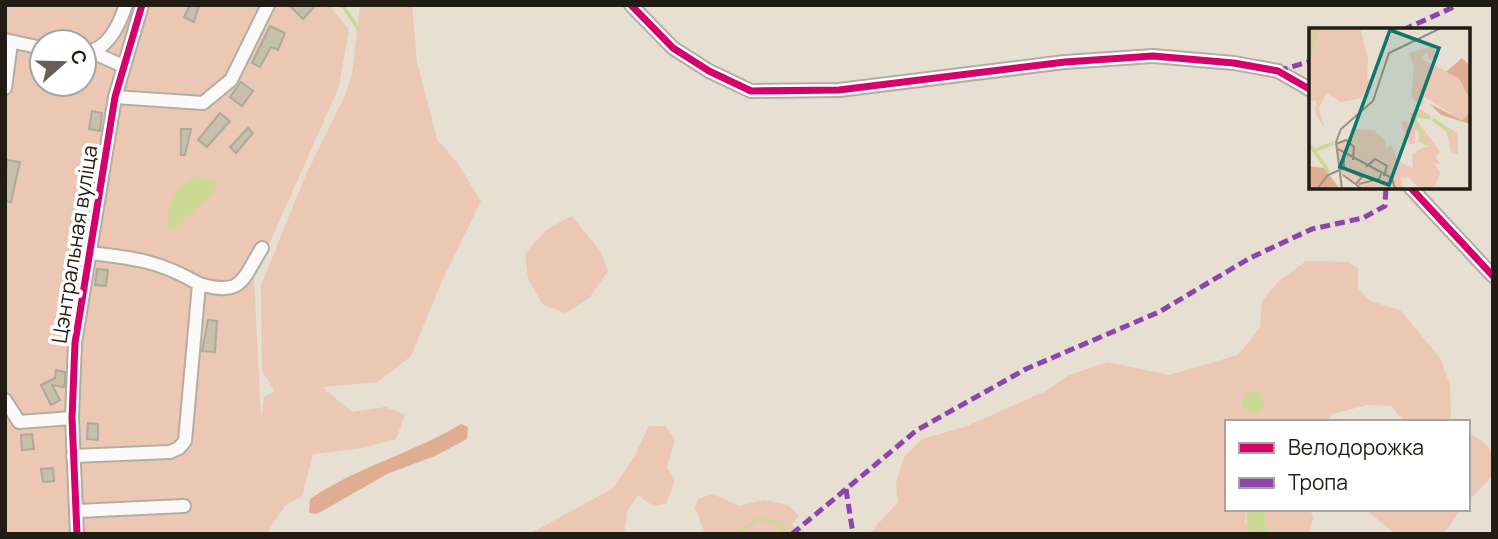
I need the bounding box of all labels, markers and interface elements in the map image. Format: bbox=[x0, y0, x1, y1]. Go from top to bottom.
north arrow bbox=[28, 28, 98, 98]
inset map bbox=[1309, 28, 1470, 189]
text: С bbox=[64, 46, 94, 68]
street label: Цэнтральная вуліца bbox=[45, 143, 103, 345]
legend bbox=[1225, 420, 1470, 511]
text: Велодорожка bbox=[1288, 433, 1424, 461]
text: Тропа bbox=[1288, 468, 1348, 496]

